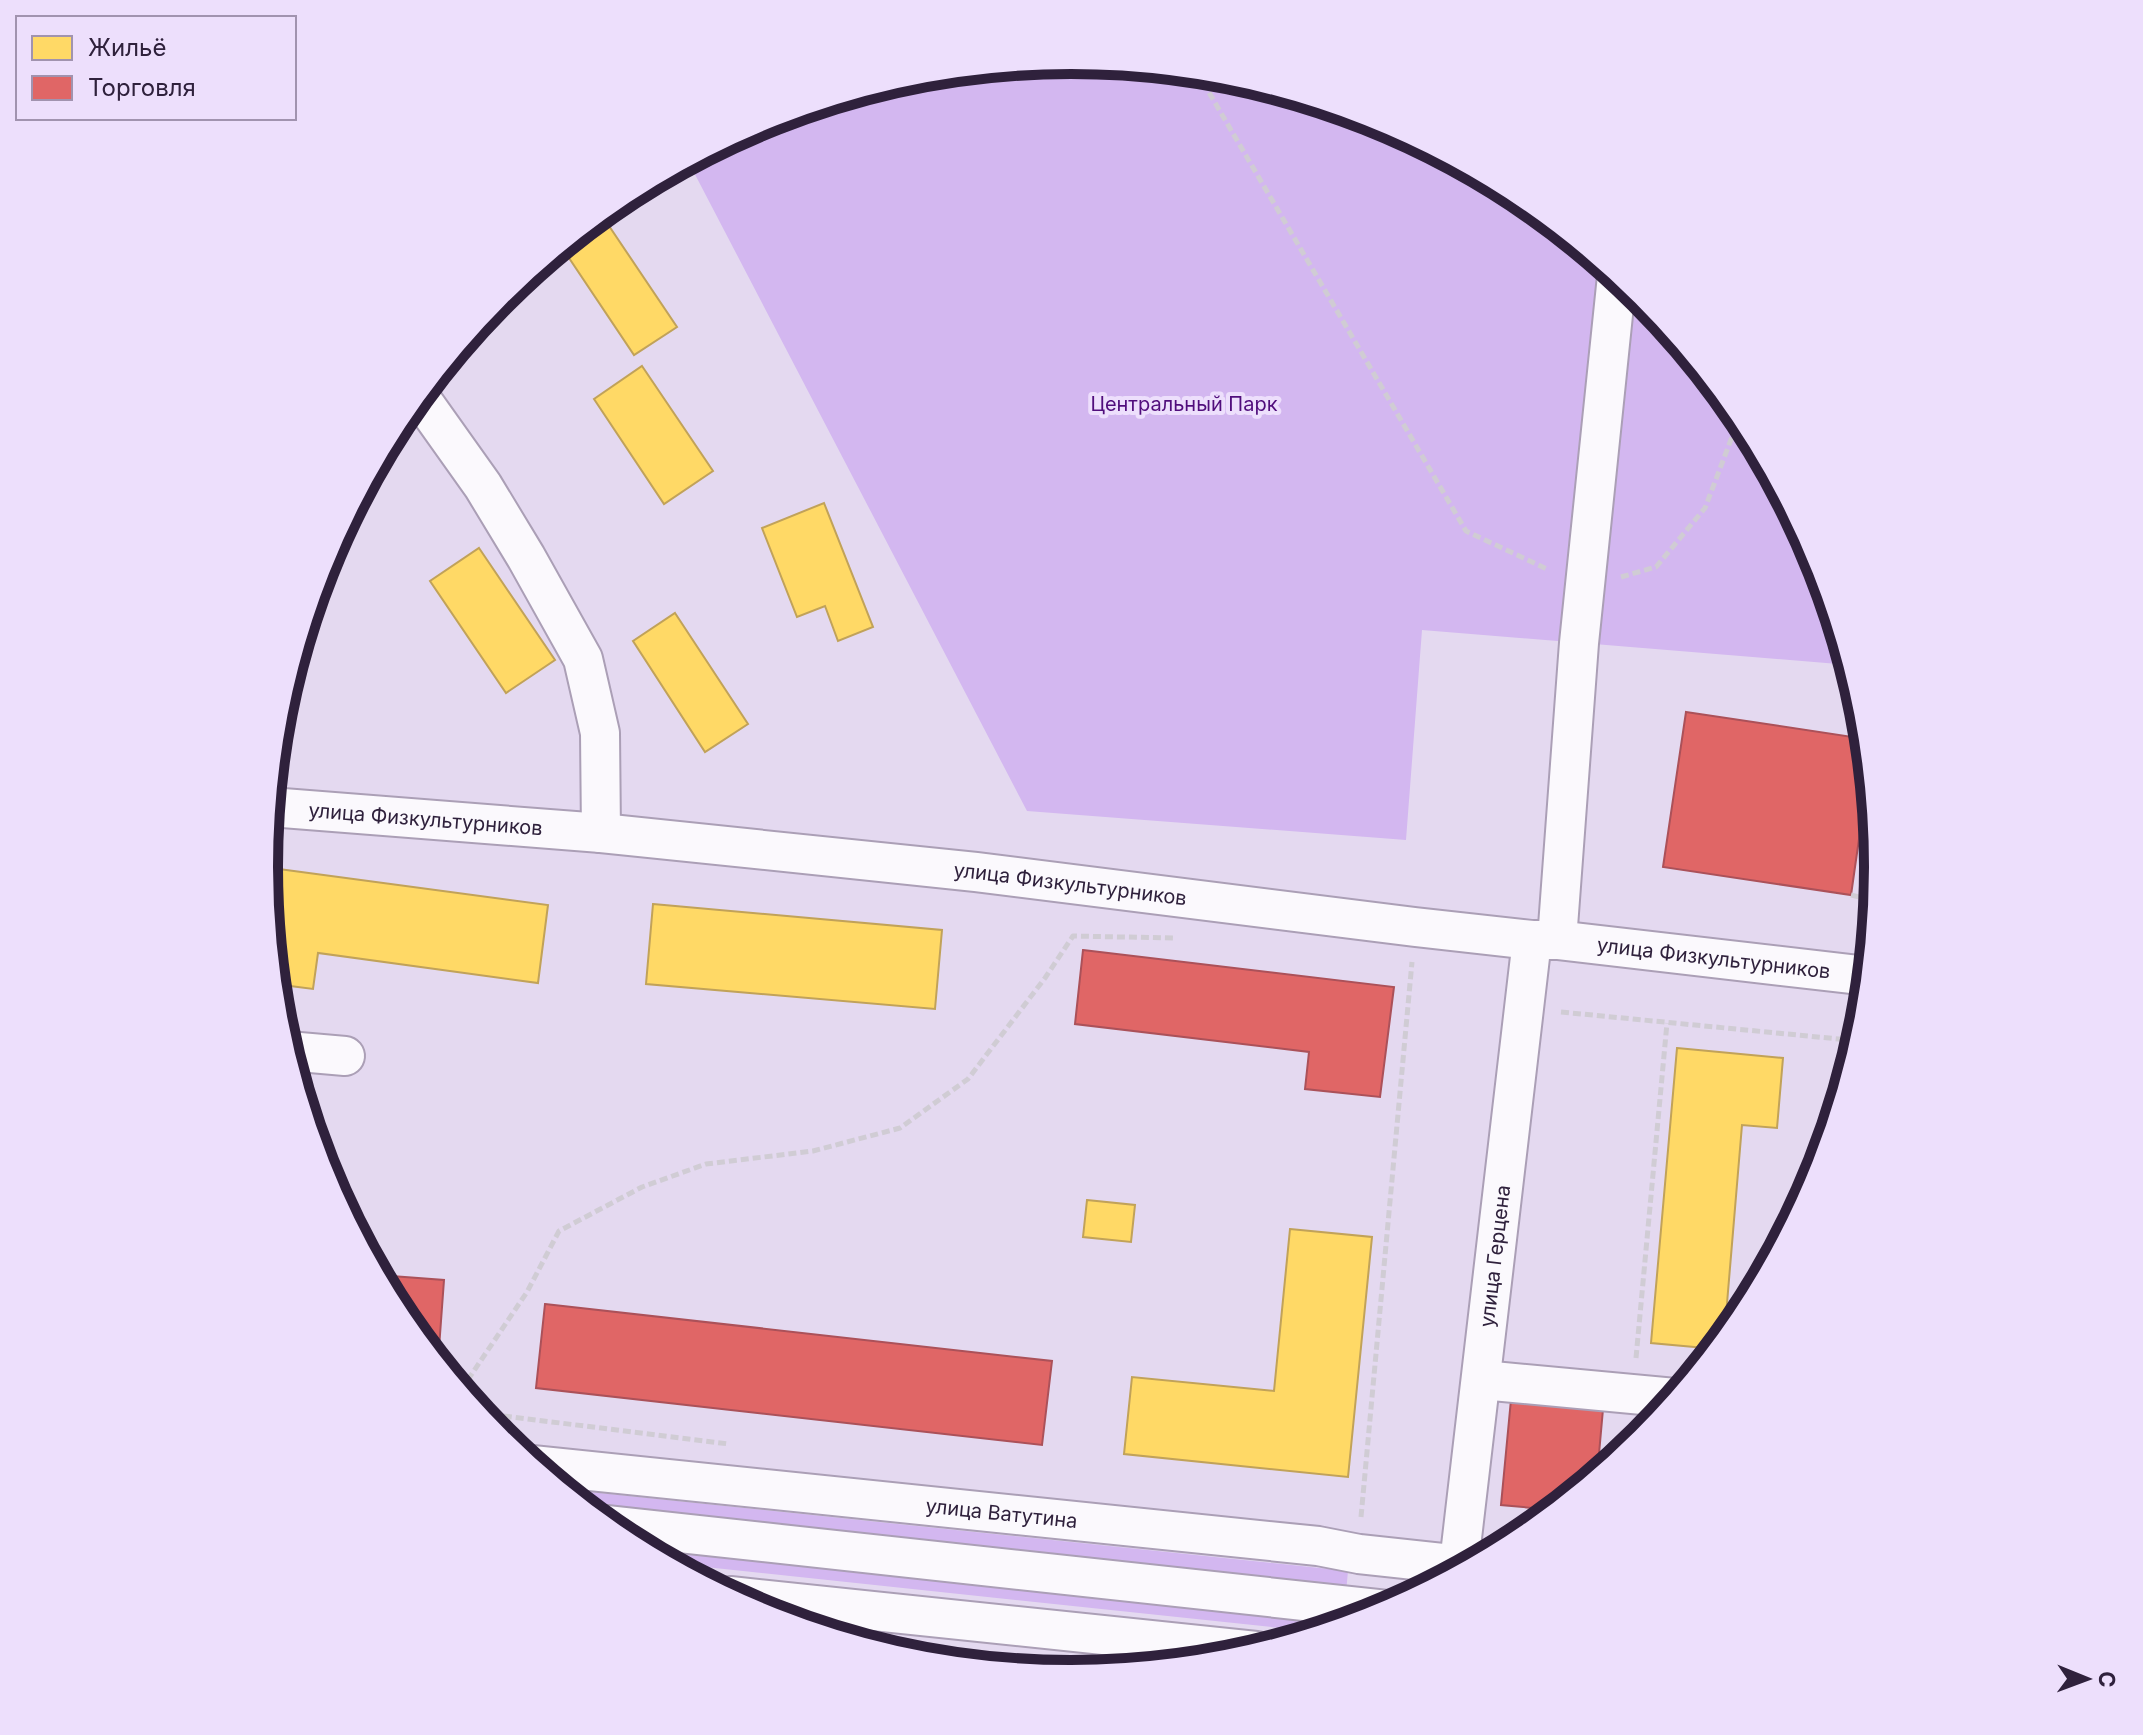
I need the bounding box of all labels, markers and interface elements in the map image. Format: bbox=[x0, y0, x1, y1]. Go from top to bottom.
legend bbox=[16, 16, 296, 120]
text: Жильё bbox=[88, 33, 166, 62]
text: Торговля bbox=[88, 73, 196, 102]
park label: Центральный Парк bbox=[1090, 392, 1278, 416]
street label: улица Физкультурников bbox=[308, 798, 543, 840]
street label: улица Физкультурников bbox=[952, 858, 1188, 910]
street label: улица Физкультурников bbox=[1596, 933, 1832, 984]
street label: улица Герцена bbox=[1475, 1184, 1515, 1329]
street label: улица Ватутина bbox=[924, 1494, 1079, 1533]
north arrow bbox=[2047, 1639, 2127, 1719]
text: С bbox=[2094, 1671, 2120, 1688]

